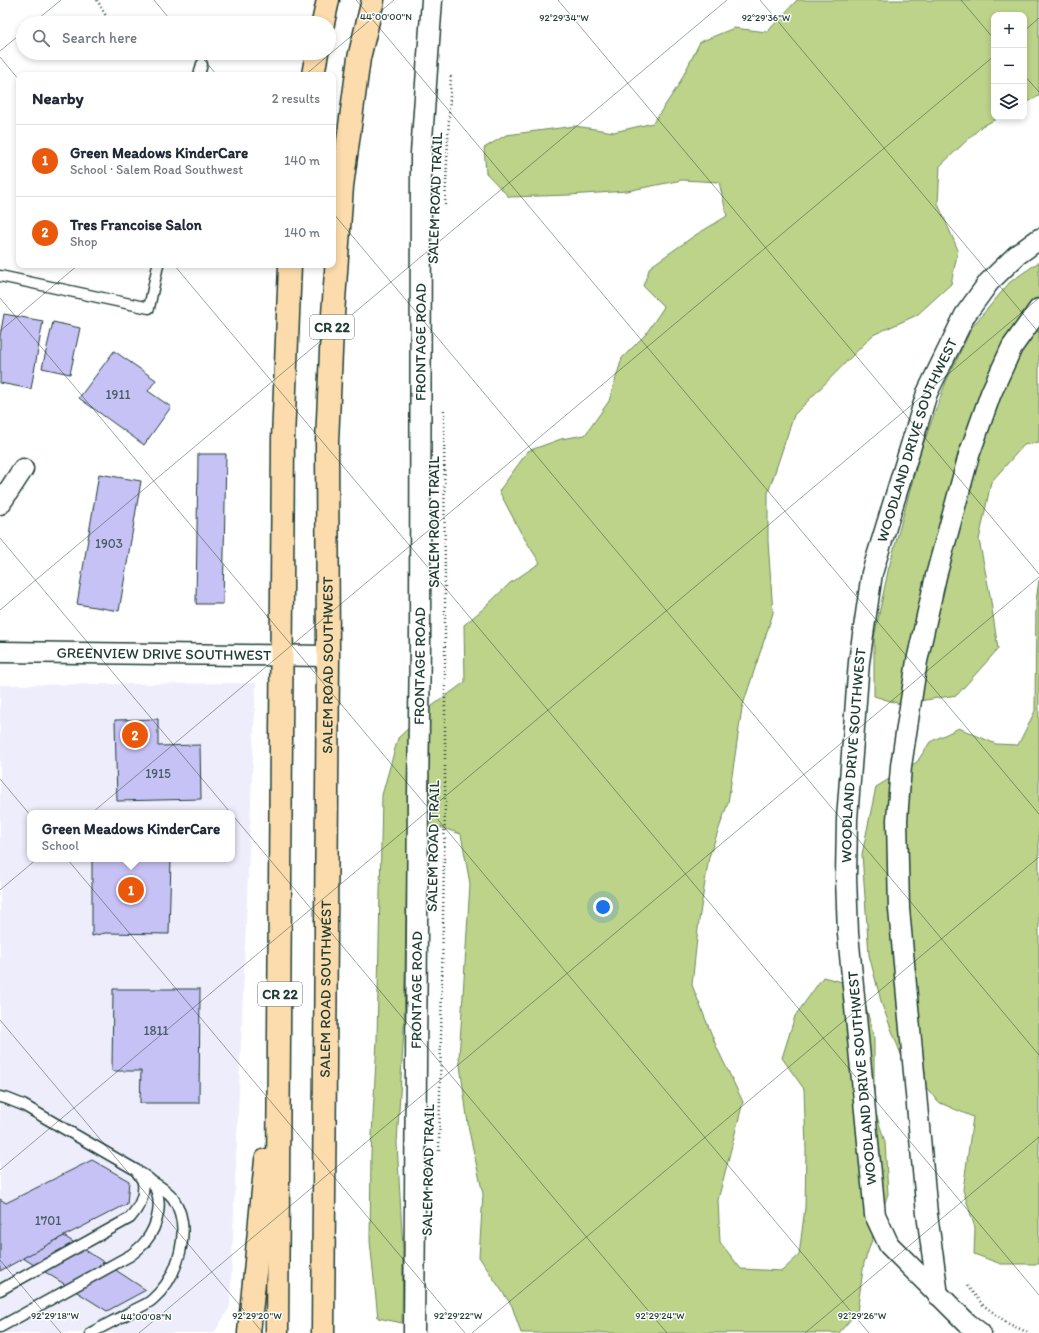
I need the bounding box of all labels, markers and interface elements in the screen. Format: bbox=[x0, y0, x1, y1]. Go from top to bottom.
text: 44°00'00"N bbox=[360, 10, 412, 23]
text: 92°29'34"W bbox=[539, 11, 589, 24]
text: 92°29'36"W bbox=[742, 11, 791, 24]
map controls bbox=[991, 12, 1027, 120]
button: + bbox=[991, 12, 1027, 48]
search box bbox=[16, 16, 336, 60]
icon: search bbox=[30, 27, 52, 49]
text: Search here bbox=[62, 29, 137, 47]
button: − bbox=[991, 48, 1027, 84]
button: layers bbox=[991, 84, 1027, 120]
text: Nearby bbox=[32, 88, 84, 108]
text: 2 results bbox=[272, 91, 320, 106]
street label: SALEM ROAD TRAIL bbox=[424, 131, 446, 264]
text: Green Meadows KinderCare bbox=[70, 144, 248, 162]
text: 1 bbox=[42, 153, 48, 168]
text: 140 m bbox=[284, 153, 320, 168]
text: School · Salem Road Southwest bbox=[70, 162, 243, 177]
text: Tres Francoise Salon bbox=[70, 216, 202, 234]
text: 2 bbox=[42, 225, 48, 240]
text: 140 m bbox=[284, 225, 320, 240]
text: Shop bbox=[70, 234, 97, 249]
street label: FRONTAGE ROAD bbox=[411, 283, 430, 401]
road number: CR 22 bbox=[310, 315, 354, 339]
street label: WOODLAND DRIVE SOUTHWEST bbox=[873, 335, 962, 544]
house number: 1911 bbox=[106, 387, 130, 402]
street label: SALEM ROAD TRAIL bbox=[425, 456, 443, 588]
house number: 1903 bbox=[95, 536, 123, 551]
street label: SALEM ROAD SOUTHWEST bbox=[318, 576, 337, 754]
street label: FRONTAGE ROAD bbox=[410, 607, 429, 725]
street label: GREENVIEW DRIVE SOUTHWEST bbox=[56, 644, 272, 664]
street label: WOODLAND DRIVE SOUTHWEST bbox=[837, 646, 870, 863]
pin: 2 bbox=[122, 720, 148, 750]
house number: 1915 bbox=[145, 766, 171, 781]
street label: SALEM ROAD TRAIL bbox=[423, 780, 443, 912]
popup bbox=[27, 810, 235, 862]
text: Green Meadows KinderCare bbox=[42, 820, 220, 838]
text: School bbox=[42, 838, 79, 853]
pin: 1 bbox=[118, 875, 144, 905]
your location bbox=[593, 897, 613, 917]
street label: SALEM ROAD SOUTHWEST bbox=[316, 900, 335, 1078]
street label: FRONTAGE ROAD bbox=[407, 931, 426, 1049]
street label: WOODLAND DRIVE SOUTHWEST bbox=[844, 969, 880, 1186]
road number: CR 22 bbox=[258, 982, 302, 1006]
house number: 1811 bbox=[143, 1023, 169, 1038]
street label: SALEM ROAD TRAIL bbox=[418, 1104, 438, 1236]
house number: 1701 bbox=[35, 1213, 61, 1228]
text: 92°29'18"W bbox=[31, 1309, 79, 1322]
text: 92°29'20"W bbox=[232, 1309, 282, 1322]
text: 92°29'22"W bbox=[434, 1309, 483, 1322]
text: 92°29'24"W bbox=[635, 1309, 685, 1322]
text: 92°29'26"W bbox=[838, 1309, 887, 1322]
text: 44°00'08"N bbox=[120, 1310, 172, 1323]

